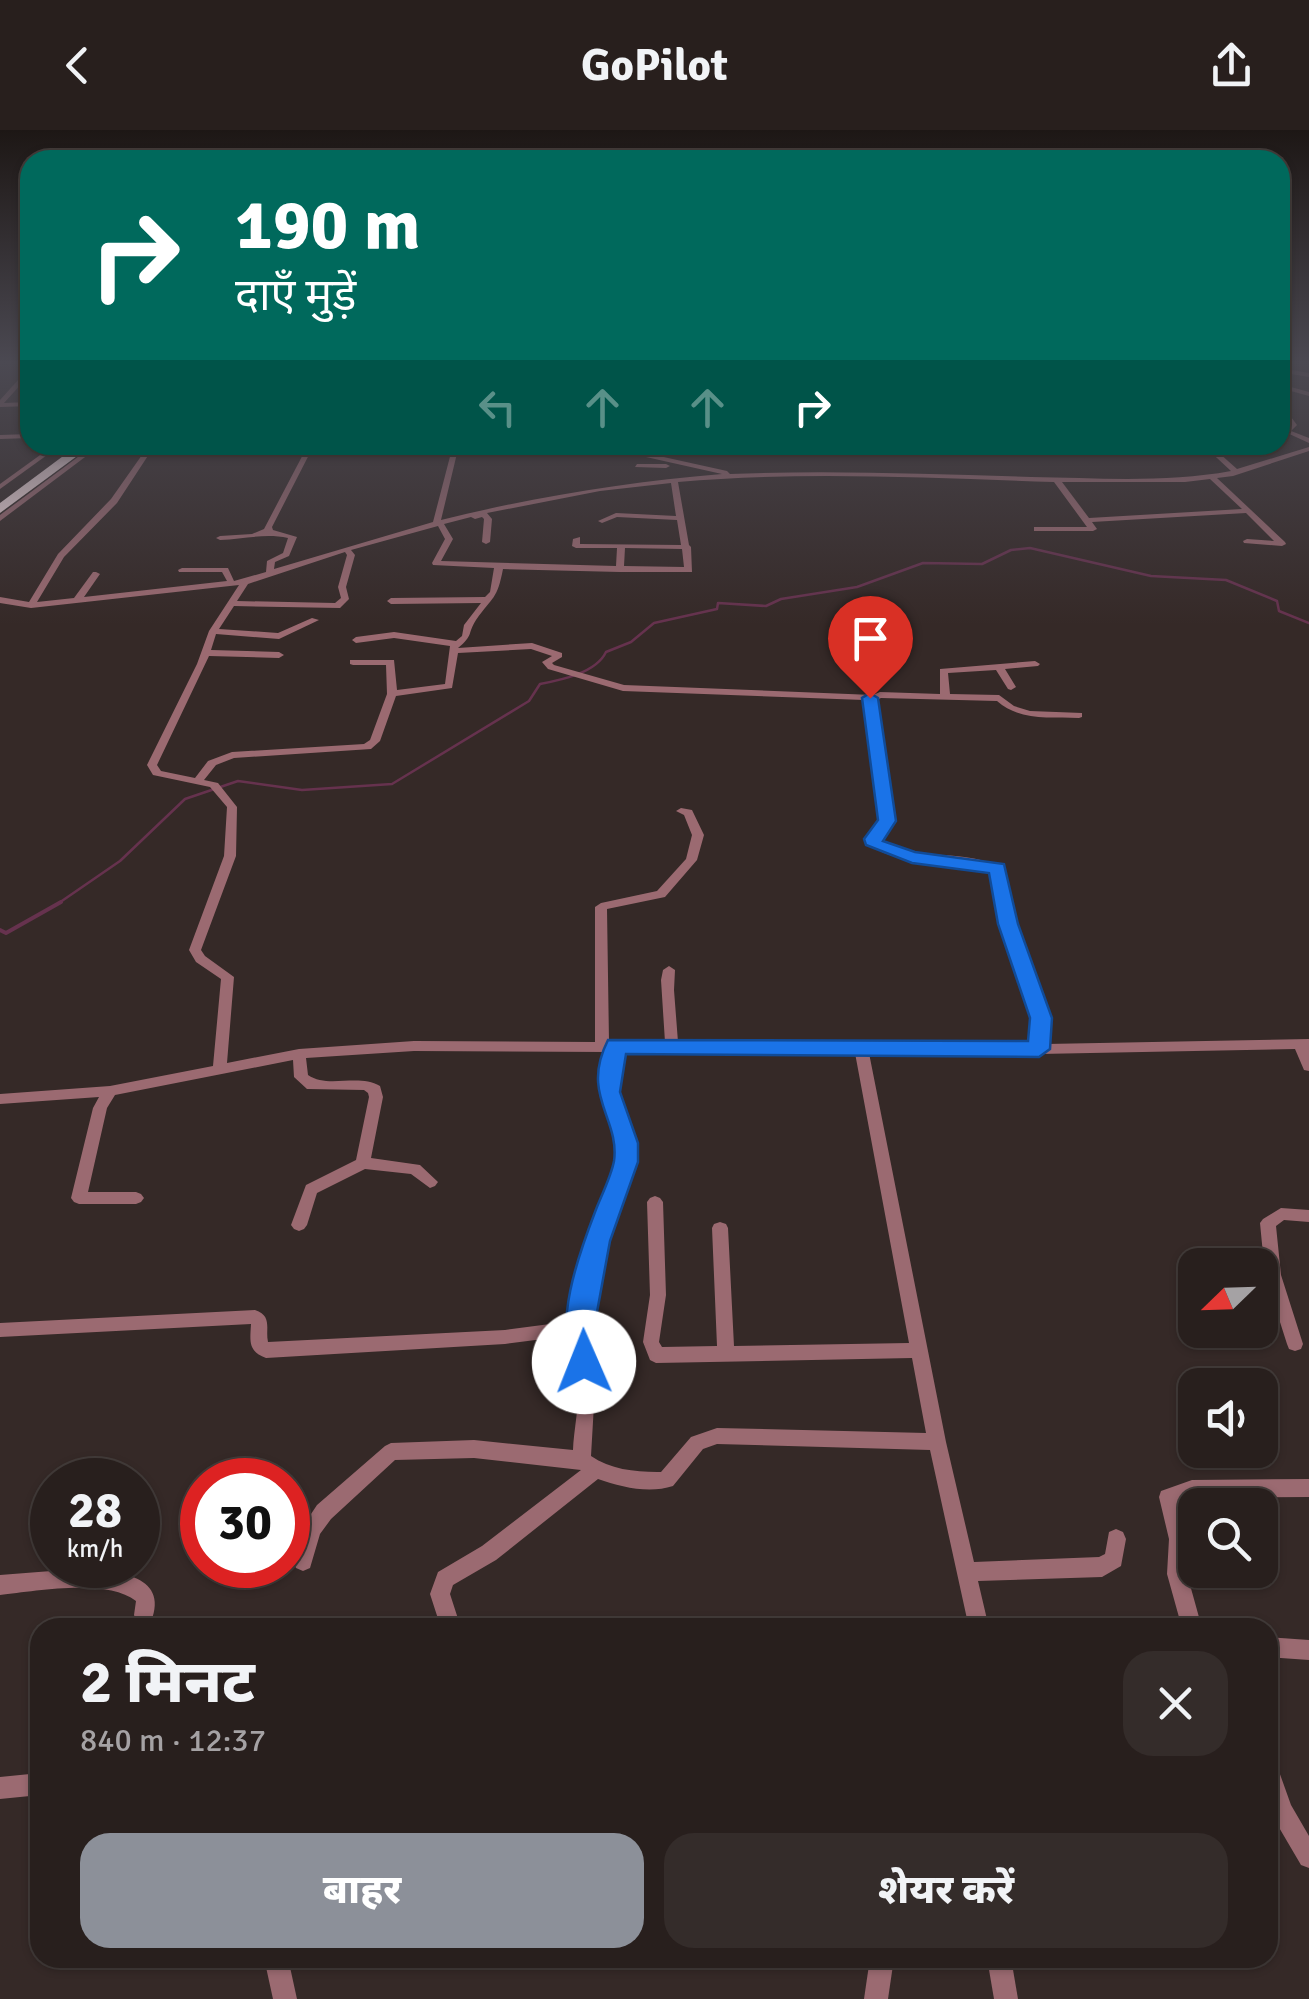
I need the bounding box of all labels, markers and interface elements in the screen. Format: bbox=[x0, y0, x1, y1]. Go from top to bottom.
icon: back bbox=[50, 38, 105, 93]
text: GoPilot bbox=[581, 38, 728, 93]
icon: share bbox=[1204, 38, 1259, 93]
text: 190 m bbox=[235, 182, 420, 268]
icon: right bbox=[70, 190, 200, 320]
text: दाएँ मुड़ें bbox=[235, 268, 356, 323]
icon: left bbox=[470, 380, 525, 435]
icon: ahead bbox=[575, 380, 630, 435]
icon: ahead bbox=[680, 380, 735, 435]
icon: right bbox=[785, 380, 840, 435]
pin bbox=[828, 596, 913, 699]
icon: arrive bbox=[843, 611, 898, 666]
north arrow bbox=[1178, 1248, 1278, 1348]
map controls bbox=[1178, 1248, 1278, 1588]
position arrow bbox=[532, 1310, 636, 1414]
button: sound bbox=[1178, 1368, 1278, 1468]
speed limit sign: 30 bbox=[180, 1458, 310, 1588]
text: 28 bbox=[68, 1480, 122, 1542]
button: search bbox=[1178, 1488, 1278, 1588]
text: km/h bbox=[67, 1533, 123, 1564]
text: 2 मिनट bbox=[80, 1646, 255, 1720]
button: close bbox=[1123, 1651, 1228, 1756]
text: 840 m · 12:37 bbox=[80, 1721, 266, 1760]
button: बाहर bbox=[80, 1833, 644, 1948]
button: शेयर करें bbox=[664, 1833, 1228, 1948]

